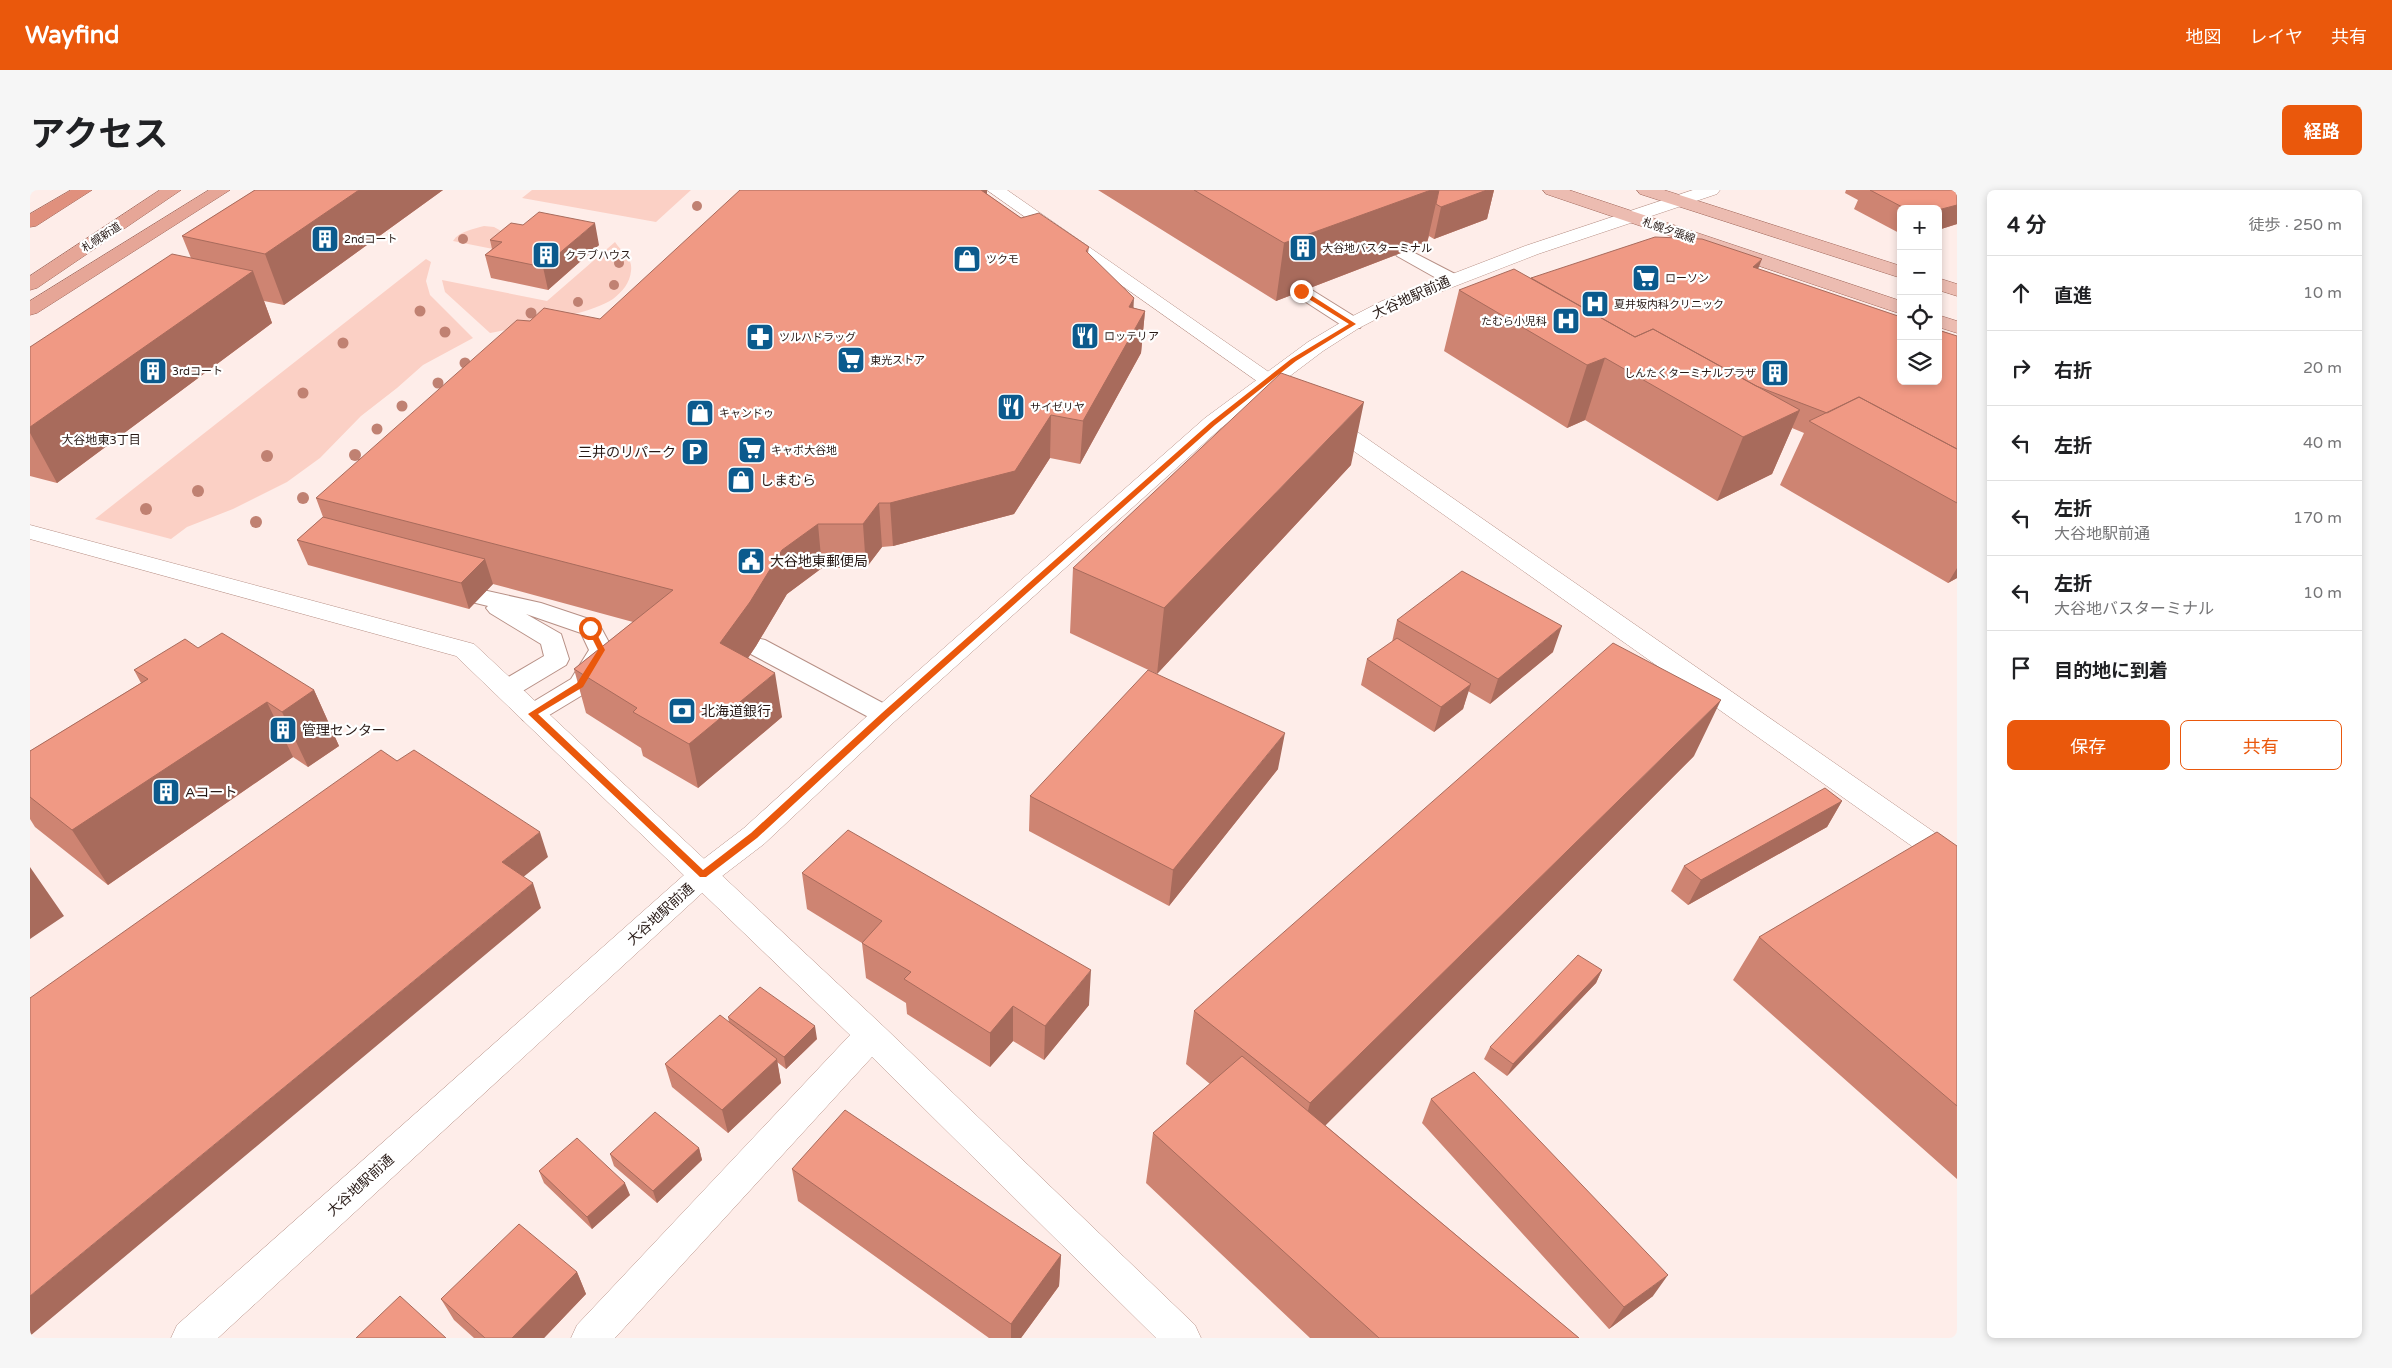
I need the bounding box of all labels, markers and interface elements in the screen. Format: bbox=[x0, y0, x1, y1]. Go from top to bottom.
text: Wayfind bbox=[25, 21, 120, 50]
text: 地図 bbox=[2186, 26, 2222, 48]
text: レイヤ bbox=[2250, 26, 2303, 48]
text: 共有 bbox=[2331, 26, 2367, 48]
button: 経路 bbox=[2282, 105, 2362, 155]
text: アクセス bbox=[30, 114, 168, 156]
map controls bbox=[1897, 205, 1942, 385]
button: + bbox=[1897, 205, 1942, 250]
text: 4 分 bbox=[2007, 213, 2047, 238]
street label: 札幌夕張線 bbox=[1641, 215, 1697, 246]
text: 徒歩 · 250 m bbox=[2249, 215, 2342, 235]
street label: 札幌新道 bbox=[79, 220, 123, 255]
building icon: 2ndコート bbox=[310, 224, 340, 254]
place label: 2ndコート bbox=[344, 233, 398, 246]
building icon: 大谷地バスターミナル bbox=[1288, 233, 1318, 263]
building icon: クラブハウス bbox=[531, 240, 561, 270]
place label: 大谷地バスターミナル bbox=[1322, 242, 1432, 255]
shop icon: ツクモ bbox=[952, 244, 982, 274]
place label: クラブハウス bbox=[565, 249, 631, 262]
button: − bbox=[1897, 250, 1942, 295]
place label: ツクモ bbox=[986, 253, 1019, 266]
supermarket icon: ローソン bbox=[1631, 263, 1661, 293]
place label: ローソン bbox=[1665, 272, 1709, 285]
street label: 大谷地駅前通 bbox=[1369, 273, 1453, 322]
icon: ahead bbox=[2007, 279, 2035, 307]
route end bbox=[1290, 280, 1313, 303]
text: 10 m bbox=[2303, 283, 2342, 303]
text: 直進 bbox=[2054, 285, 2092, 307]
hospital icon: 夏井坂内科クリニック bbox=[1580, 289, 1610, 319]
button: locate bbox=[1897, 295, 1942, 340]
place label: 夏井坂内科クリニック bbox=[1614, 298, 1724, 311]
hospital icon: たむら小児科 bbox=[1551, 306, 1581, 336]
place label: たむら小児科 bbox=[1481, 315, 1547, 328]
restaurant icon: ロッテリア bbox=[1070, 321, 1100, 351]
pharmacy icon: ツルハドラッグ bbox=[745, 322, 775, 352]
place label: ロッテリア bbox=[1104, 330, 1159, 343]
place label: ツルハドラッグ bbox=[779, 331, 856, 344]
button: layers bbox=[1897, 340, 1942, 385]
supermarket icon: 東光ストア bbox=[836, 345, 866, 375]
place label: 東光ストア bbox=[870, 354, 925, 367]
icon: right bbox=[2007, 354, 2035, 382]
building icon: 3rdコート bbox=[138, 356, 168, 386]
building icon: しんたくターミナルプラザ bbox=[1760, 358, 1790, 388]
text: 20 m bbox=[2303, 358, 2342, 378]
text: 右折 bbox=[2054, 360, 2092, 382]
place label: 3rdコート bbox=[172, 365, 223, 378]
place label: しんたくターミナルプラザ bbox=[1624, 367, 1756, 380]
restaurant icon: サイゼリヤ bbox=[996, 392, 1026, 422]
shop icon: キャンドゥ bbox=[685, 398, 715, 428]
place label: サイゼリヤ bbox=[1030, 401, 1085, 414]
place label: キャンドゥ bbox=[719, 407, 774, 420]
icon: left bbox=[2007, 429, 2035, 457]
district label: 大谷地東3丁目 bbox=[61, 433, 141, 447]
text: 40 m bbox=[2303, 433, 2342, 453]
supermarket icon: キャポ大谷地 bbox=[737, 435, 767, 465]
text: 左折 bbox=[2054, 435, 2092, 457]
parking icon: 三井のリパーク bbox=[680, 437, 710, 467]
place label: 三井のリパーク bbox=[578, 444, 676, 461]
place label: キャポ大谷地 bbox=[771, 444, 837, 457]
shop icon: しまむら bbox=[726, 465, 756, 495]
place label: しまむら bbox=[760, 472, 816, 489]
text: 左折 bbox=[2054, 498, 2092, 520]
icon: left bbox=[2007, 504, 2035, 532]
text: 170 m bbox=[2293, 508, 2342, 528]
text: 大谷地駅前通 bbox=[2054, 524, 2150, 544]
public building icon: 大谷地東郵便局 bbox=[736, 546, 766, 576]
place label: 大谷地東郵便局 bbox=[770, 553, 868, 570]
text: 左折 bbox=[2054, 573, 2092, 595]
icon: left bbox=[2007, 579, 2035, 607]
text: 10 m bbox=[2303, 583, 2342, 603]
text: 大谷地バスターミナル bbox=[2054, 599, 2214, 619]
route start bbox=[579, 617, 602, 640]
icon: arrive bbox=[2007, 654, 2035, 682]
text: 目的地に到着 bbox=[2054, 660, 2168, 682]
bank icon: 北海道銀行 bbox=[667, 696, 697, 726]
place label: 北海道銀行 bbox=[701, 703, 771, 720]
building icon: 管理センター bbox=[268, 715, 298, 745]
button: 保存 bbox=[2007, 720, 2170, 770]
button: 共有 bbox=[2180, 720, 2342, 770]
place label: 管理センター bbox=[302, 722, 386, 739]
building icon: Aコート bbox=[151, 777, 181, 807]
place label: Aコート bbox=[185, 784, 237, 801]
street label: 大谷地駅前通 bbox=[623, 880, 697, 949]
street label: 大谷地駅前通 bbox=[323, 1151, 397, 1220]

